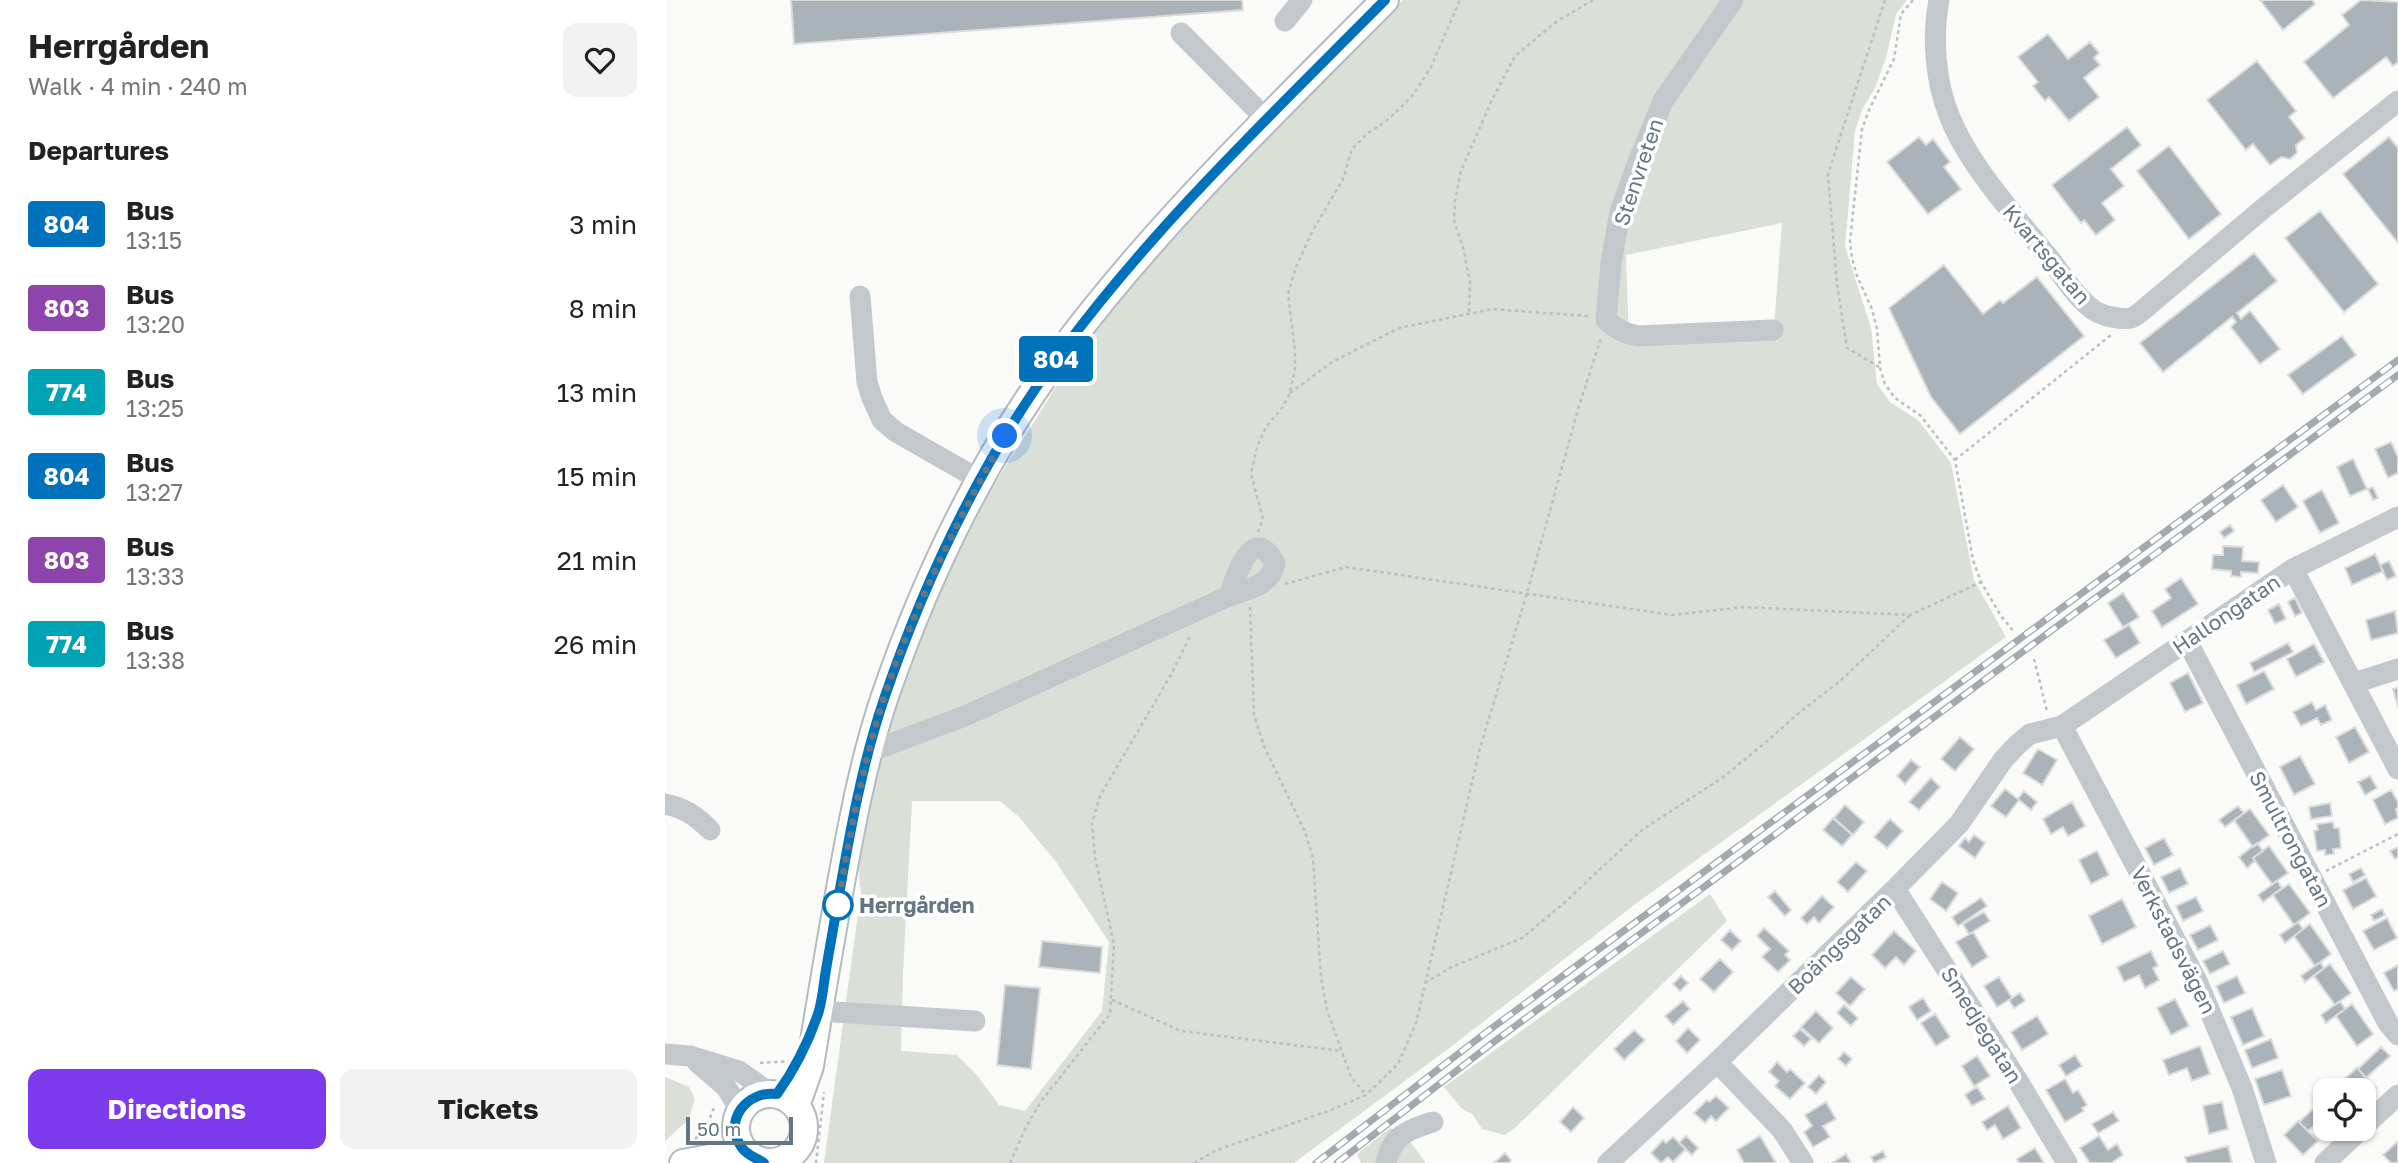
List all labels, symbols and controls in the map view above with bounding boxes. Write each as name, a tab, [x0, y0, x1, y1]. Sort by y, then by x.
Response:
button: heart	[563, 23, 637, 97]
text: Herrgården	[28, 26, 209, 65]
text: Walk · 4 min · 240 m	[28, 72, 248, 100]
street label: Stenvreten	[1608, 115, 1668, 229]
text: Departures	[28, 135, 169, 166]
text: Bus	[126, 195, 174, 226]
street label: Kvartsgatan	[1998, 199, 2096, 309]
text: 804	[44, 209, 89, 238]
text: 3 min	[569, 209, 637, 240]
text: 13:15	[126, 226, 182, 254]
text: Bus	[126, 279, 174, 310]
text: 803	[44, 293, 89, 322]
text: 8 min	[569, 293, 637, 324]
text: 13:20	[126, 310, 185, 338]
line badge: 804	[1016, 336, 1096, 382]
text: 804	[1033, 344, 1079, 373]
text: Bus	[126, 363, 174, 394]
text: 774	[46, 377, 87, 406]
text: 13 min	[557, 377, 637, 408]
text: 13:25	[126, 394, 184, 422]
your location	[987, 418, 1022, 453]
text: Bus	[126, 447, 174, 478]
text: 804	[44, 461, 89, 490]
text: 15 min	[557, 461, 637, 492]
text: 13:27	[126, 478, 183, 506]
text: Bus	[126, 531, 174, 562]
text: 803	[44, 545, 89, 574]
text: 21 min	[557, 545, 637, 576]
text: 13:33	[126, 562, 184, 590]
street label: Hallongatan	[2167, 568, 2285, 660]
text: Bus	[126, 615, 174, 646]
text: 774	[46, 629, 87, 658]
text: 26 min	[554, 629, 637, 660]
text: 13:38	[126, 646, 185, 674]
street label: Smultrongatan	[2244, 766, 2338, 912]
street label: Verkstadsvägen	[2126, 862, 2222, 1018]
street label: Boängsgatan	[1782, 888, 1896, 1000]
marker: Herrgården	[823, 890, 853, 920]
place label: Herrgården	[859, 892, 974, 918]
street label: Smedjegatan	[1936, 962, 2028, 1088]
button: Directions	[28, 1069, 326, 1149]
button: Tickets	[340, 1069, 637, 1149]
map controls	[2313, 1078, 2376, 1141]
button: locate	[2313, 1078, 2376, 1141]
scale bar	[686, 1114, 793, 1146]
text: 50 m	[697, 1117, 741, 1140]

